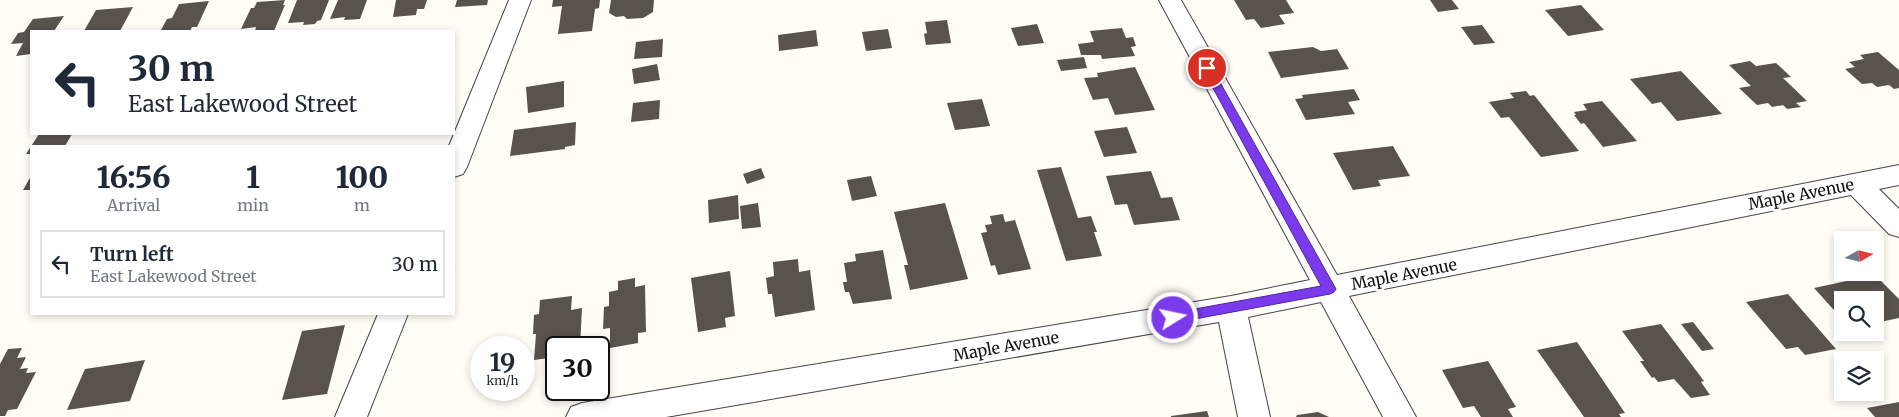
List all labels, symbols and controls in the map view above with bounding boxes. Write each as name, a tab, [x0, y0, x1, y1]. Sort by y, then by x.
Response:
text: 30 m	[128, 47, 214, 91]
pin	[1186, 47, 1228, 89]
icon: left	[45, 50, 110, 115]
icon: arrive	[1193, 54, 1221, 82]
text: East Lakewood Street	[128, 90, 357, 118]
text: 16:56	[97, 158, 171, 196]
text: 1	[246, 158, 260, 196]
text: 100	[335, 158, 388, 196]
street label: Maple Avenue	[1746, 174, 1856, 214]
text: Arrival	[107, 195, 160, 215]
text: min	[237, 195, 269, 215]
text: m	[354, 195, 370, 215]
north arrow	[1834, 231, 1884, 281]
map controls	[1834, 231, 1884, 401]
text: Turn left	[90, 242, 174, 266]
icon: left	[47, 250, 75, 278]
text: 30 m	[392, 252, 438, 276]
street label: Maple Avenue	[1349, 254, 1459, 294]
text: East Lakewood Street	[90, 266, 257, 286]
position arrow	[1146, 291, 1198, 343]
button: search	[1834, 291, 1884, 341]
street label: Maple Avenue	[951, 327, 1061, 365]
speed limit sign: 30	[545, 336, 610, 401]
text: 19	[490, 346, 515, 378]
button: layers	[1834, 351, 1884, 401]
text: km/h	[487, 373, 518, 388]

